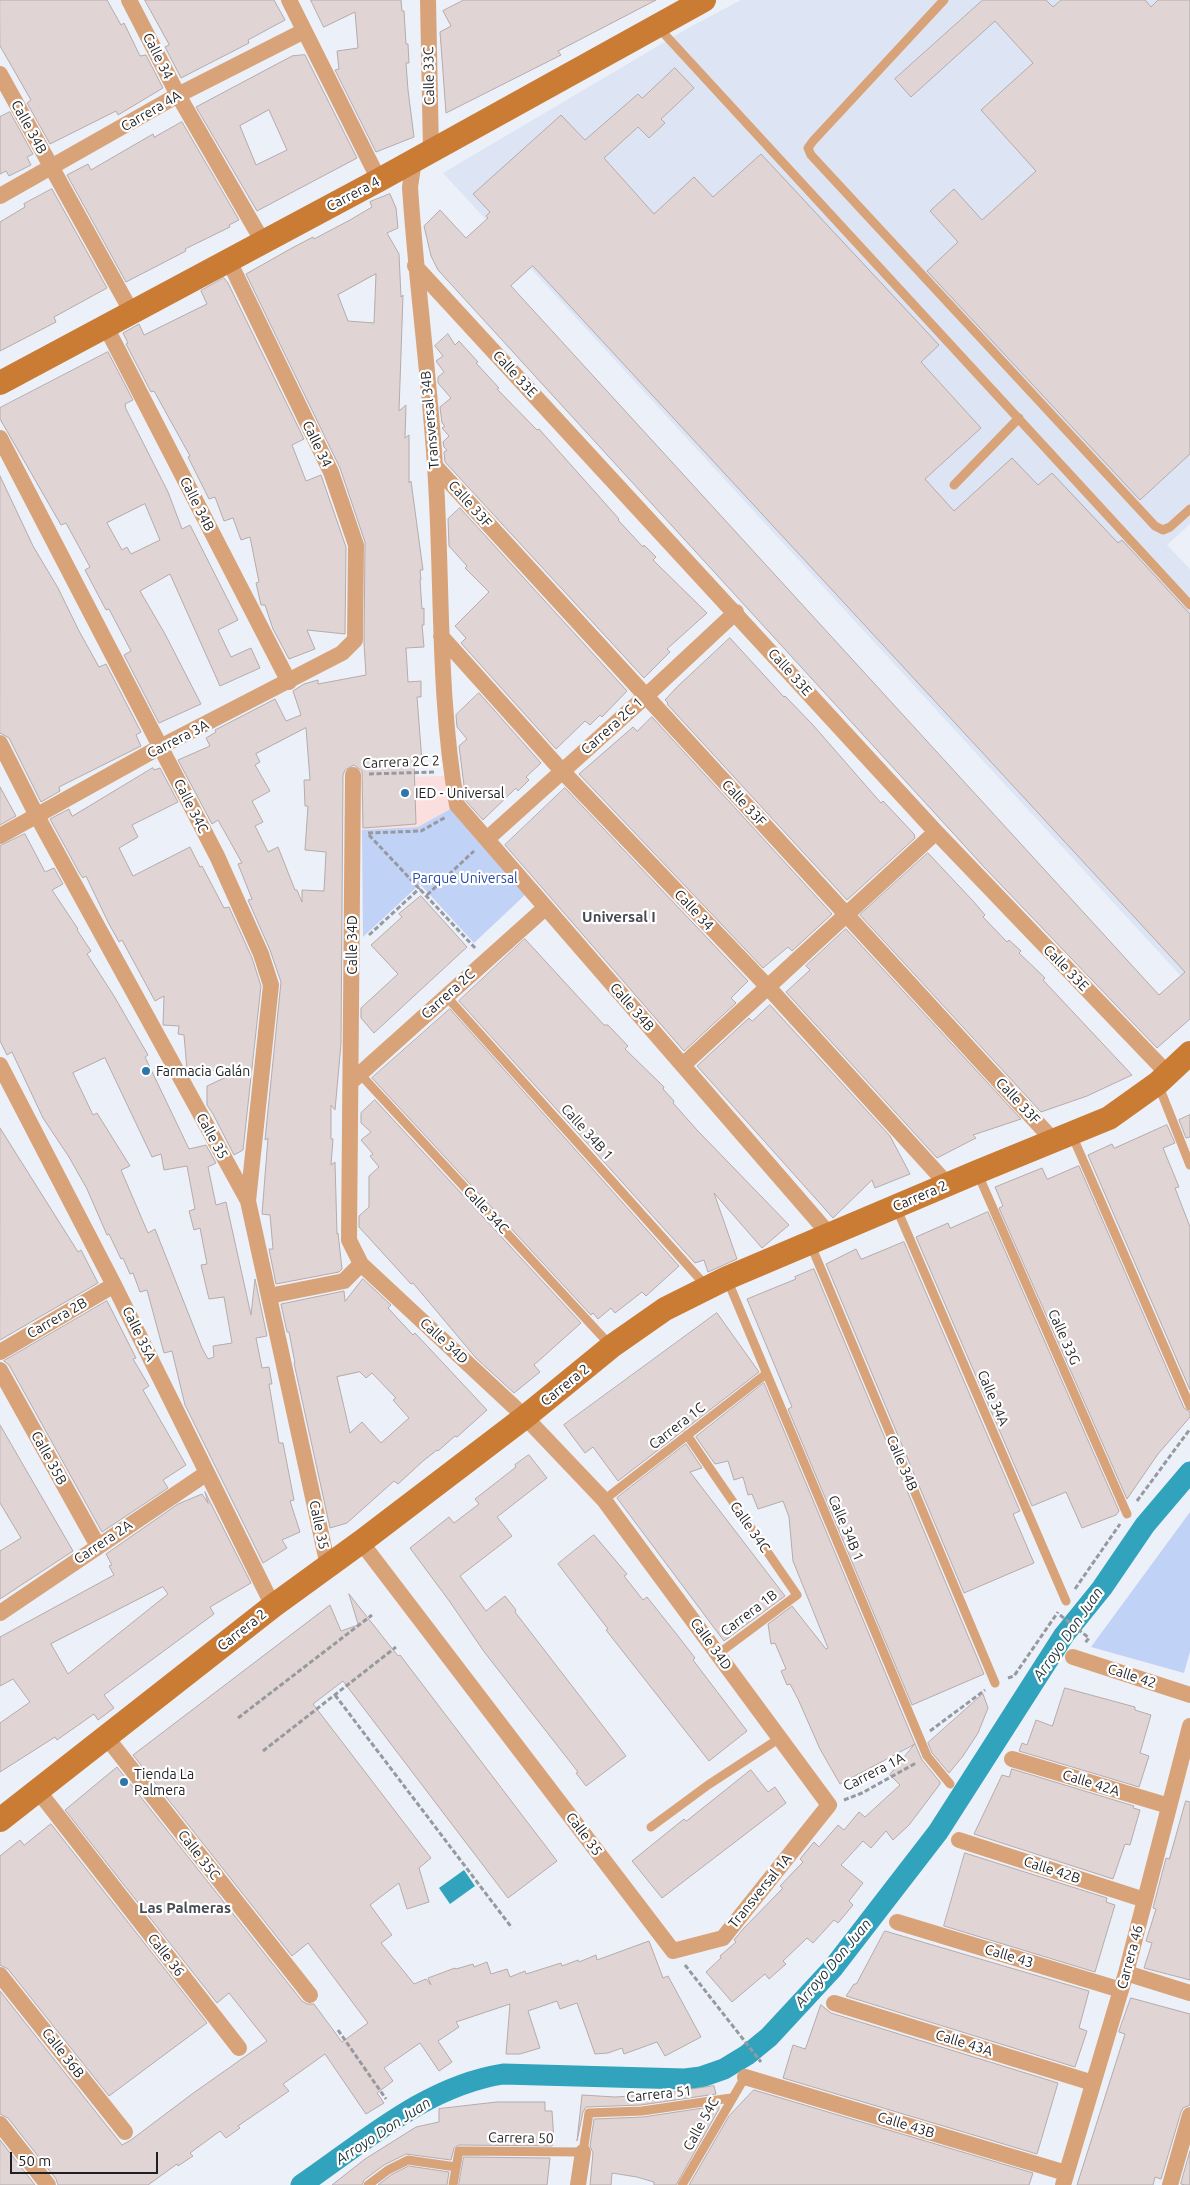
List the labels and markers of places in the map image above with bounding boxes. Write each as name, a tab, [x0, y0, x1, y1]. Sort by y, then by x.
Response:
place label: IED - Universal	[415, 785, 504, 801]
marker: IED - Universal	[399, 787, 411, 799]
place label: Farmacia Galán	[156, 1063, 250, 1079]
marker: Farmacia Galán	[140, 1065, 152, 1077]
place label: Tienda La Palmera	[134, 1766, 194, 1798]
marker: Tienda La Palmera	[118, 1776, 130, 1788]

